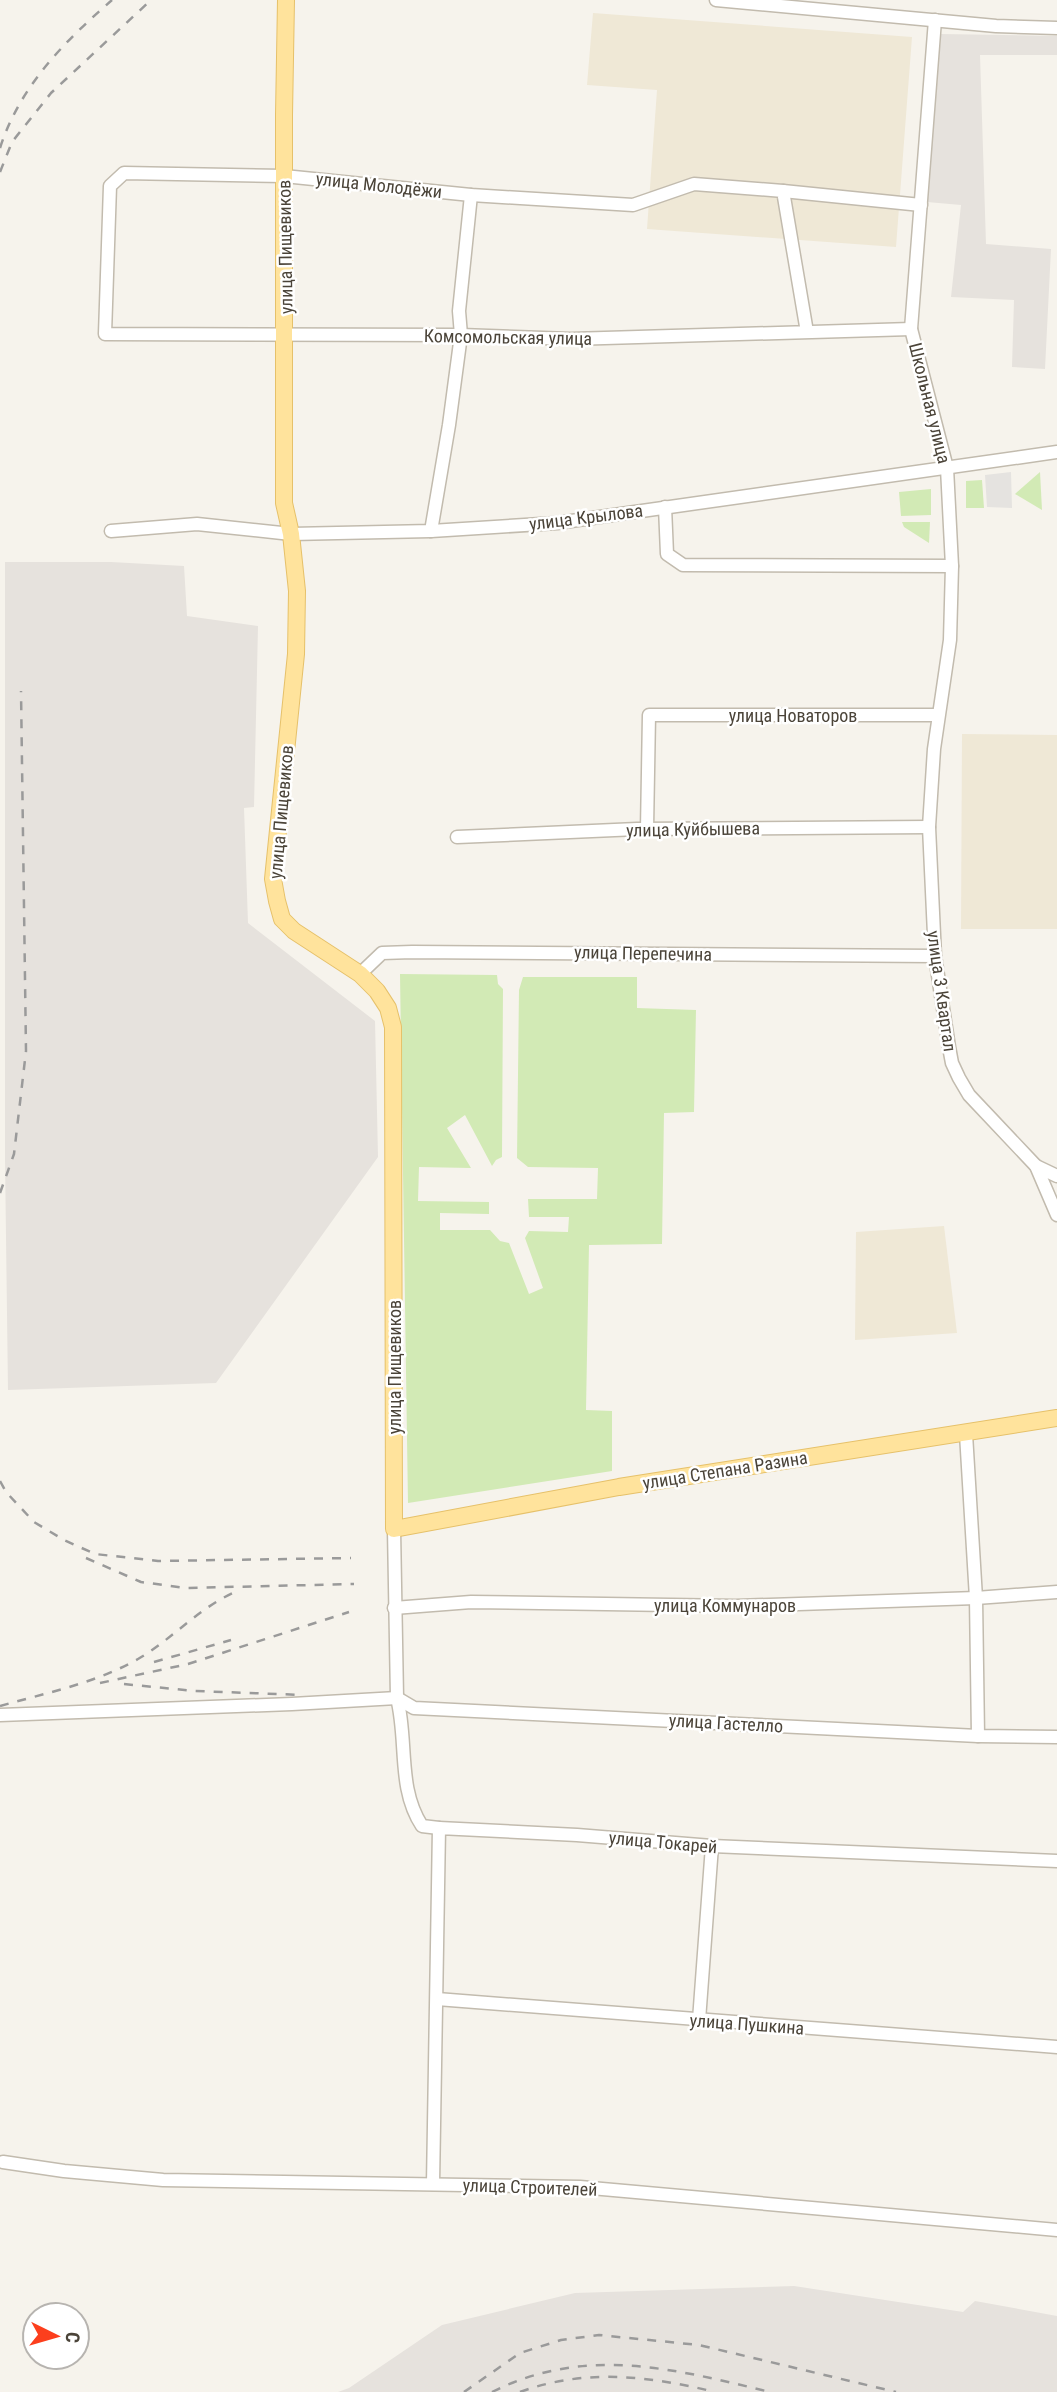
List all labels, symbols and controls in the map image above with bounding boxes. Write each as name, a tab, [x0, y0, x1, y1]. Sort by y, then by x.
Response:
street label: улица Молодёжи	[315, 168, 443, 202]
street label: улица Пищевиков	[273, 180, 297, 314]
street label: Комсомольская улица	[424, 325, 592, 349]
street label: Школьная улица	[905, 340, 955, 466]
street label: улица Крылова	[528, 500, 644, 534]
street label: улица Новаторов	[729, 705, 857, 726]
street label: улица Пищевиков	[265, 744, 297, 880]
street label: улица Куйбышева	[626, 817, 760, 841]
street label: улица 3 Квартал	[923, 929, 961, 1053]
street label: улица Перепечина	[574, 941, 712, 965]
street label: улица Пищевиков	[384, 1300, 405, 1434]
street label: улица Степана Разина	[641, 1447, 809, 1493]
street label: улица Коммунаров	[654, 1595, 796, 1616]
street label: улица Гастелло	[668, 1710, 784, 1736]
street label: улица Токарей	[608, 1827, 718, 1857]
street label: улица Пушкина	[689, 2010, 805, 2038]
street label: улица Строителей	[462, 2174, 598, 2200]
north arrow	[21, 2301, 91, 2371]
text: С	[60, 2331, 84, 2344]

